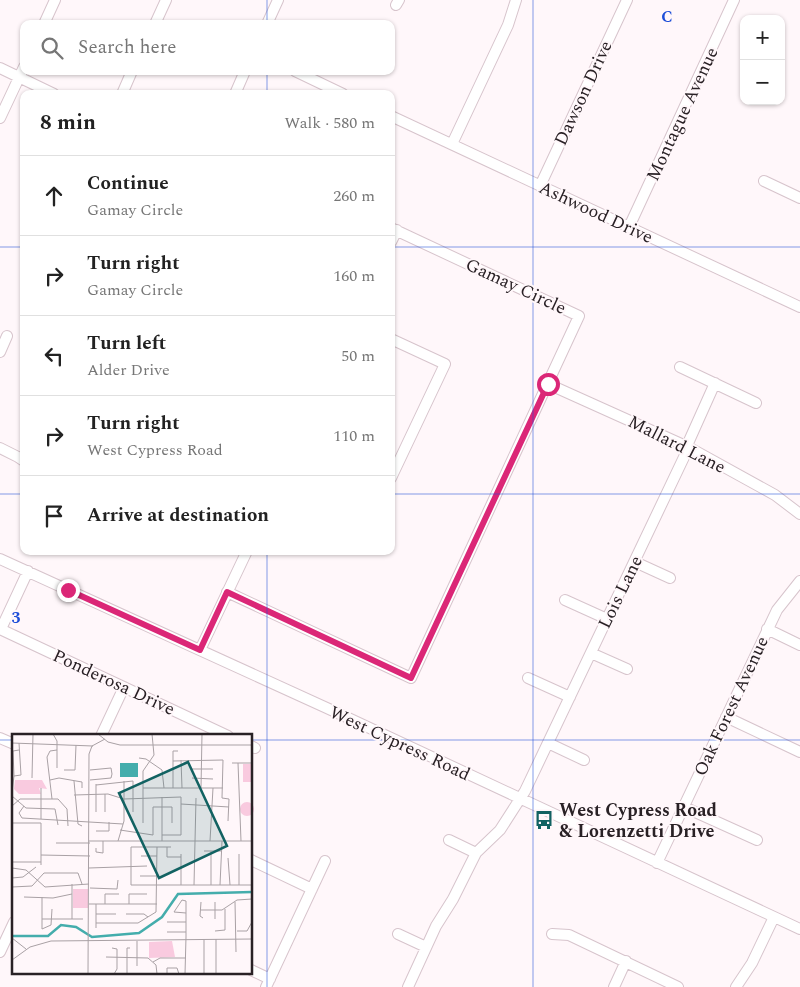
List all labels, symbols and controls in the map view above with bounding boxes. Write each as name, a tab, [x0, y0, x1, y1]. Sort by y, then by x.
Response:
text: C	[661, 5, 673, 29]
map controls	[740, 15, 785, 105]
button: +	[740, 15, 785, 60]
search box	[20, 20, 395, 75]
text: Search here	[78, 33, 177, 62]
icon: search	[38, 34, 66, 62]
street label: Dawson Drive	[547, 36, 620, 150]
street label: Montague Avenue	[640, 43, 725, 186]
button: −	[740, 60, 785, 105]
text: 8 min	[40, 107, 96, 139]
text: Walk · 580 m	[284, 111, 375, 135]
text: Continue	[87, 169, 169, 198]
street label: Ashwood Drive	[534, 174, 657, 251]
icon: ahead	[40, 182, 68, 210]
text: 260 m	[333, 184, 375, 208]
text: Gamay Circle	[87, 198, 183, 222]
text: Turn right	[87, 249, 180, 278]
street label: Gamay Circle	[461, 251, 571, 322]
icon: right	[40, 262, 68, 290]
text: 160 m	[333, 264, 375, 288]
text: Gamay Circle	[87, 278, 183, 302]
text: Turn left	[87, 329, 166, 358]
icon: left	[40, 342, 68, 370]
text: 50 m	[341, 344, 375, 368]
text: Alder Drive	[87, 358, 170, 382]
route start	[537, 373, 560, 396]
street label: Mallard Lane	[623, 408, 730, 481]
text: Turn right	[87, 409, 180, 438]
icon: right	[40, 422, 68, 450]
text: 110 m	[333, 424, 375, 448]
text: West Cypress Road	[87, 438, 223, 462]
text: Arrive at destination	[87, 501, 269, 530]
icon: arrive	[40, 502, 68, 530]
street label: Lois Lane	[591, 551, 650, 633]
route end	[57, 579, 80, 602]
text: 3	[12, 606, 21, 630]
street label: Oak Forest Avenue	[687, 632, 776, 781]
street label: Ponderosa Drive	[48, 642, 179, 723]
street label: West Cypress Road	[325, 699, 475, 788]
inset map	[12, 734, 252, 974]
place label: West Cypress Road & Lorenzetti Drive	[559, 797, 717, 845]
bus stop icon: West Cypress Road & Lorenzetti Drive	[533, 809, 555, 831]

